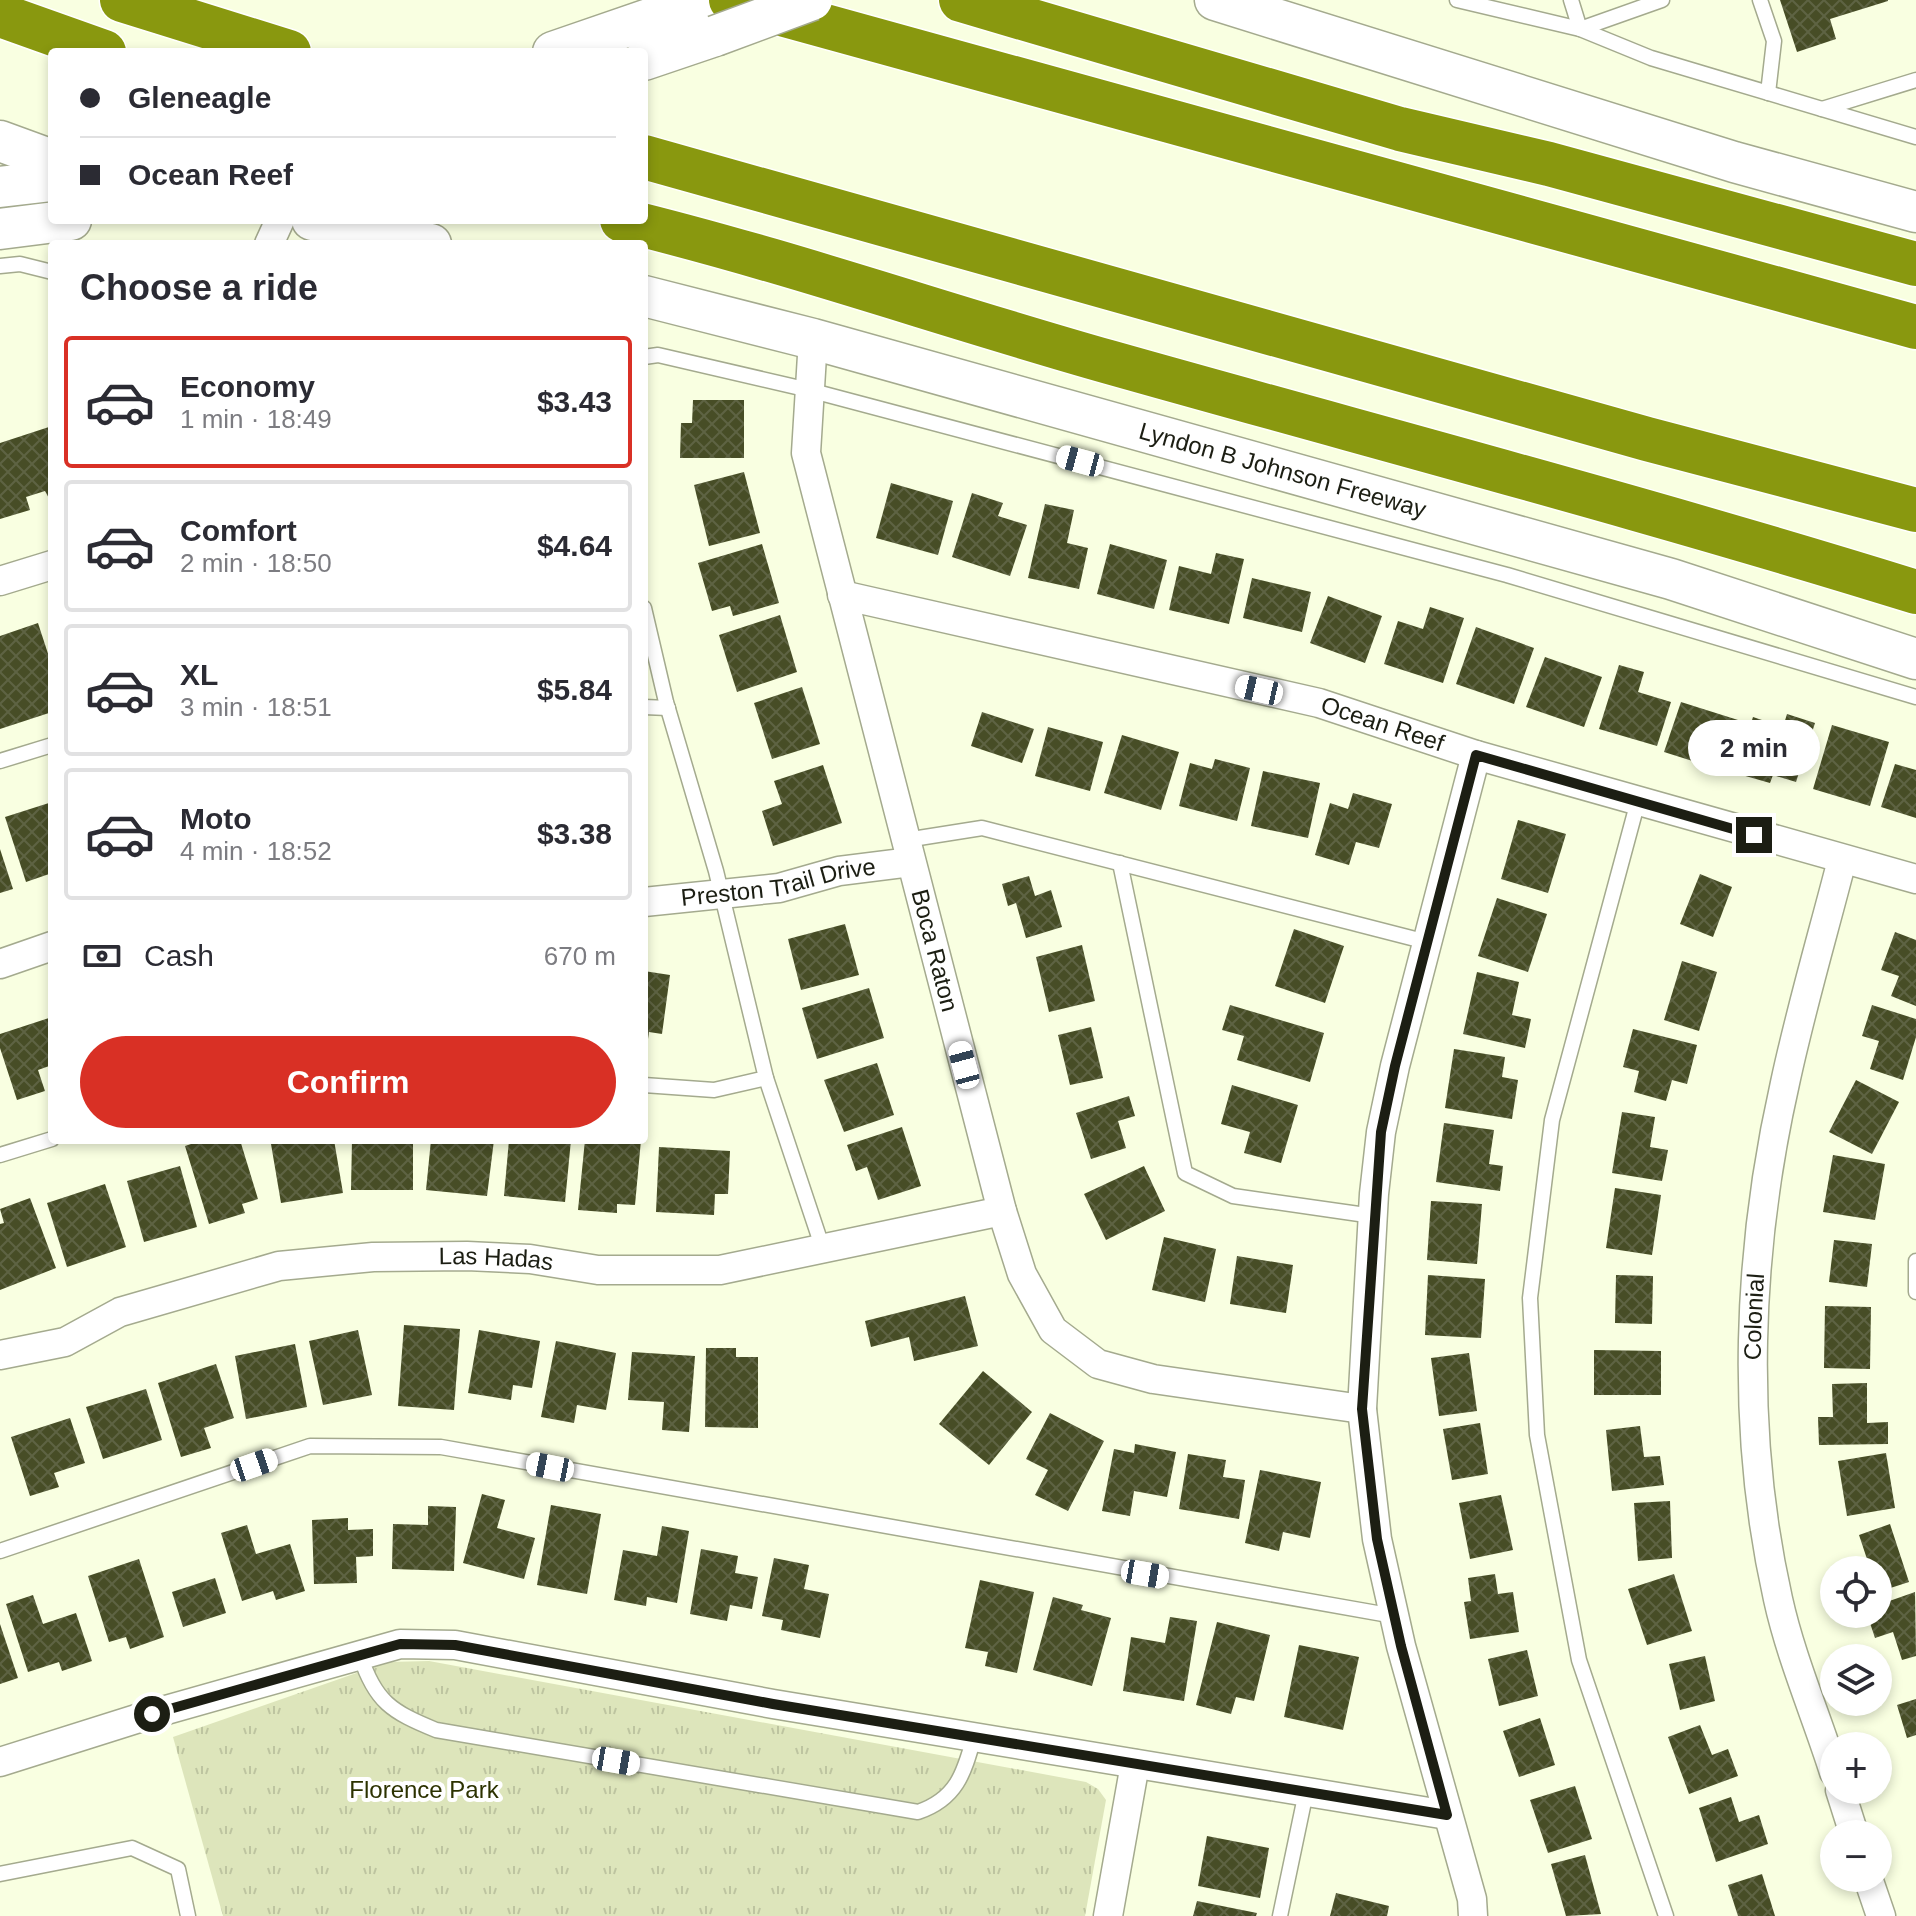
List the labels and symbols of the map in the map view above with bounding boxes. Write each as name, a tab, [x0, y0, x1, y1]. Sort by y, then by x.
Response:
street label: Lyndon B Johnson Freeway	[1136, 417, 1429, 523]
car	[1054, 443, 1106, 479]
car	[1233, 673, 1285, 707]
street label: Ocean Reef	[1318, 691, 1448, 757]
callout: 2 min	[1688, 719, 1820, 775]
route end	[1736, 817, 1772, 853]
street label: Preston Trail Drive	[680, 853, 877, 911]
street label: Boca Raton	[906, 886, 964, 1014]
car	[946, 1039, 982, 1091]
street label: Las Hadas	[439, 1242, 555, 1276]
street label: Colonial	[1739, 1272, 1769, 1360]
car	[227, 1446, 281, 1484]
car	[524, 1451, 576, 1483]
car	[1119, 1558, 1171, 1590]
route start	[134, 1696, 170, 1732]
car	[590, 1745, 642, 1777]
park label: Florence Park	[349, 1776, 500, 1803]

